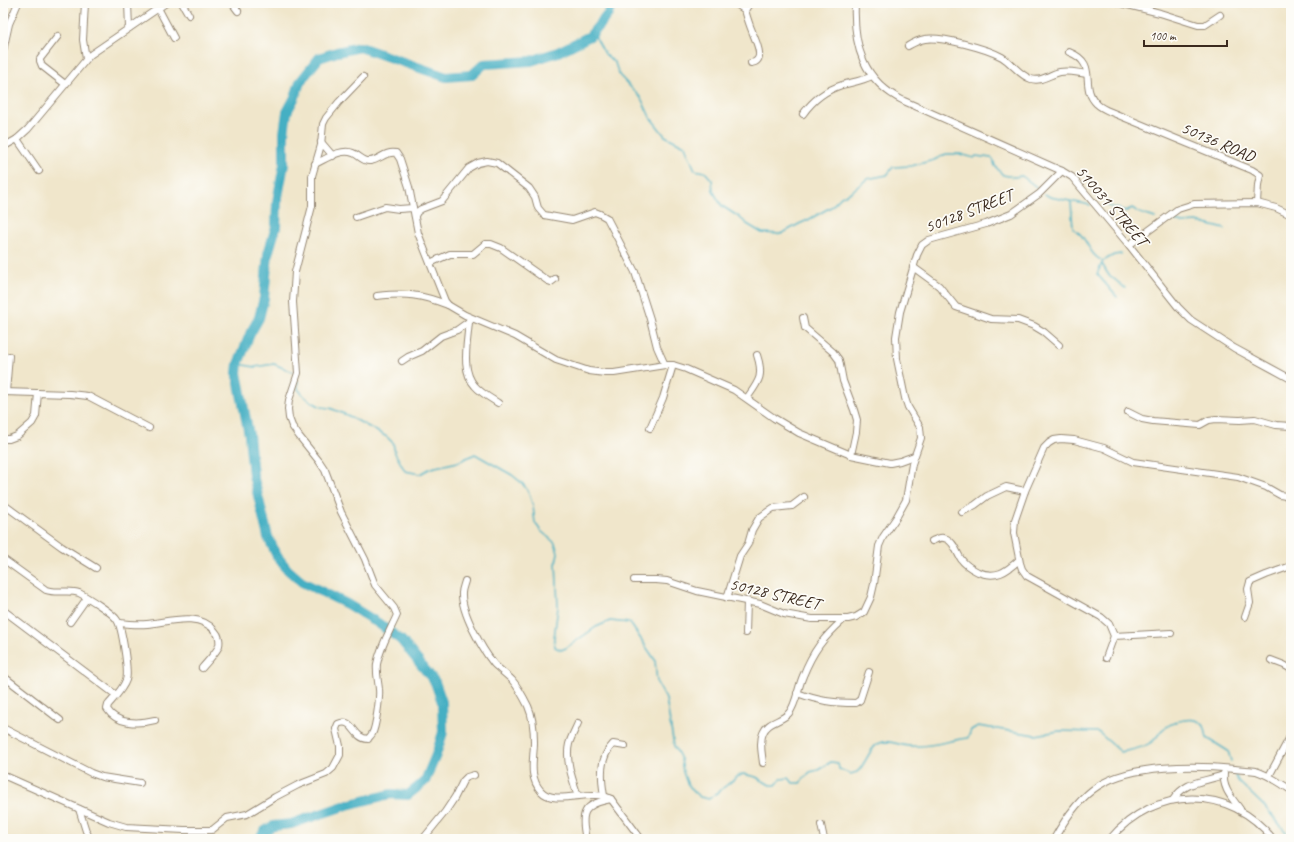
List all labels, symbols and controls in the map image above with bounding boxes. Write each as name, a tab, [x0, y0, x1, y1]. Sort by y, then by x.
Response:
scale bar	[1144, 22, 1227, 48]
text: 100 m	[1150, 28, 1177, 44]
street label: 50136 ROAD	[1178, 117, 1259, 167]
street label: 510031 STREET	[1071, 161, 1155, 253]
street label: 50128 STREET	[922, 183, 1019, 237]
street label: 50128 STREET	[728, 573, 826, 615]

